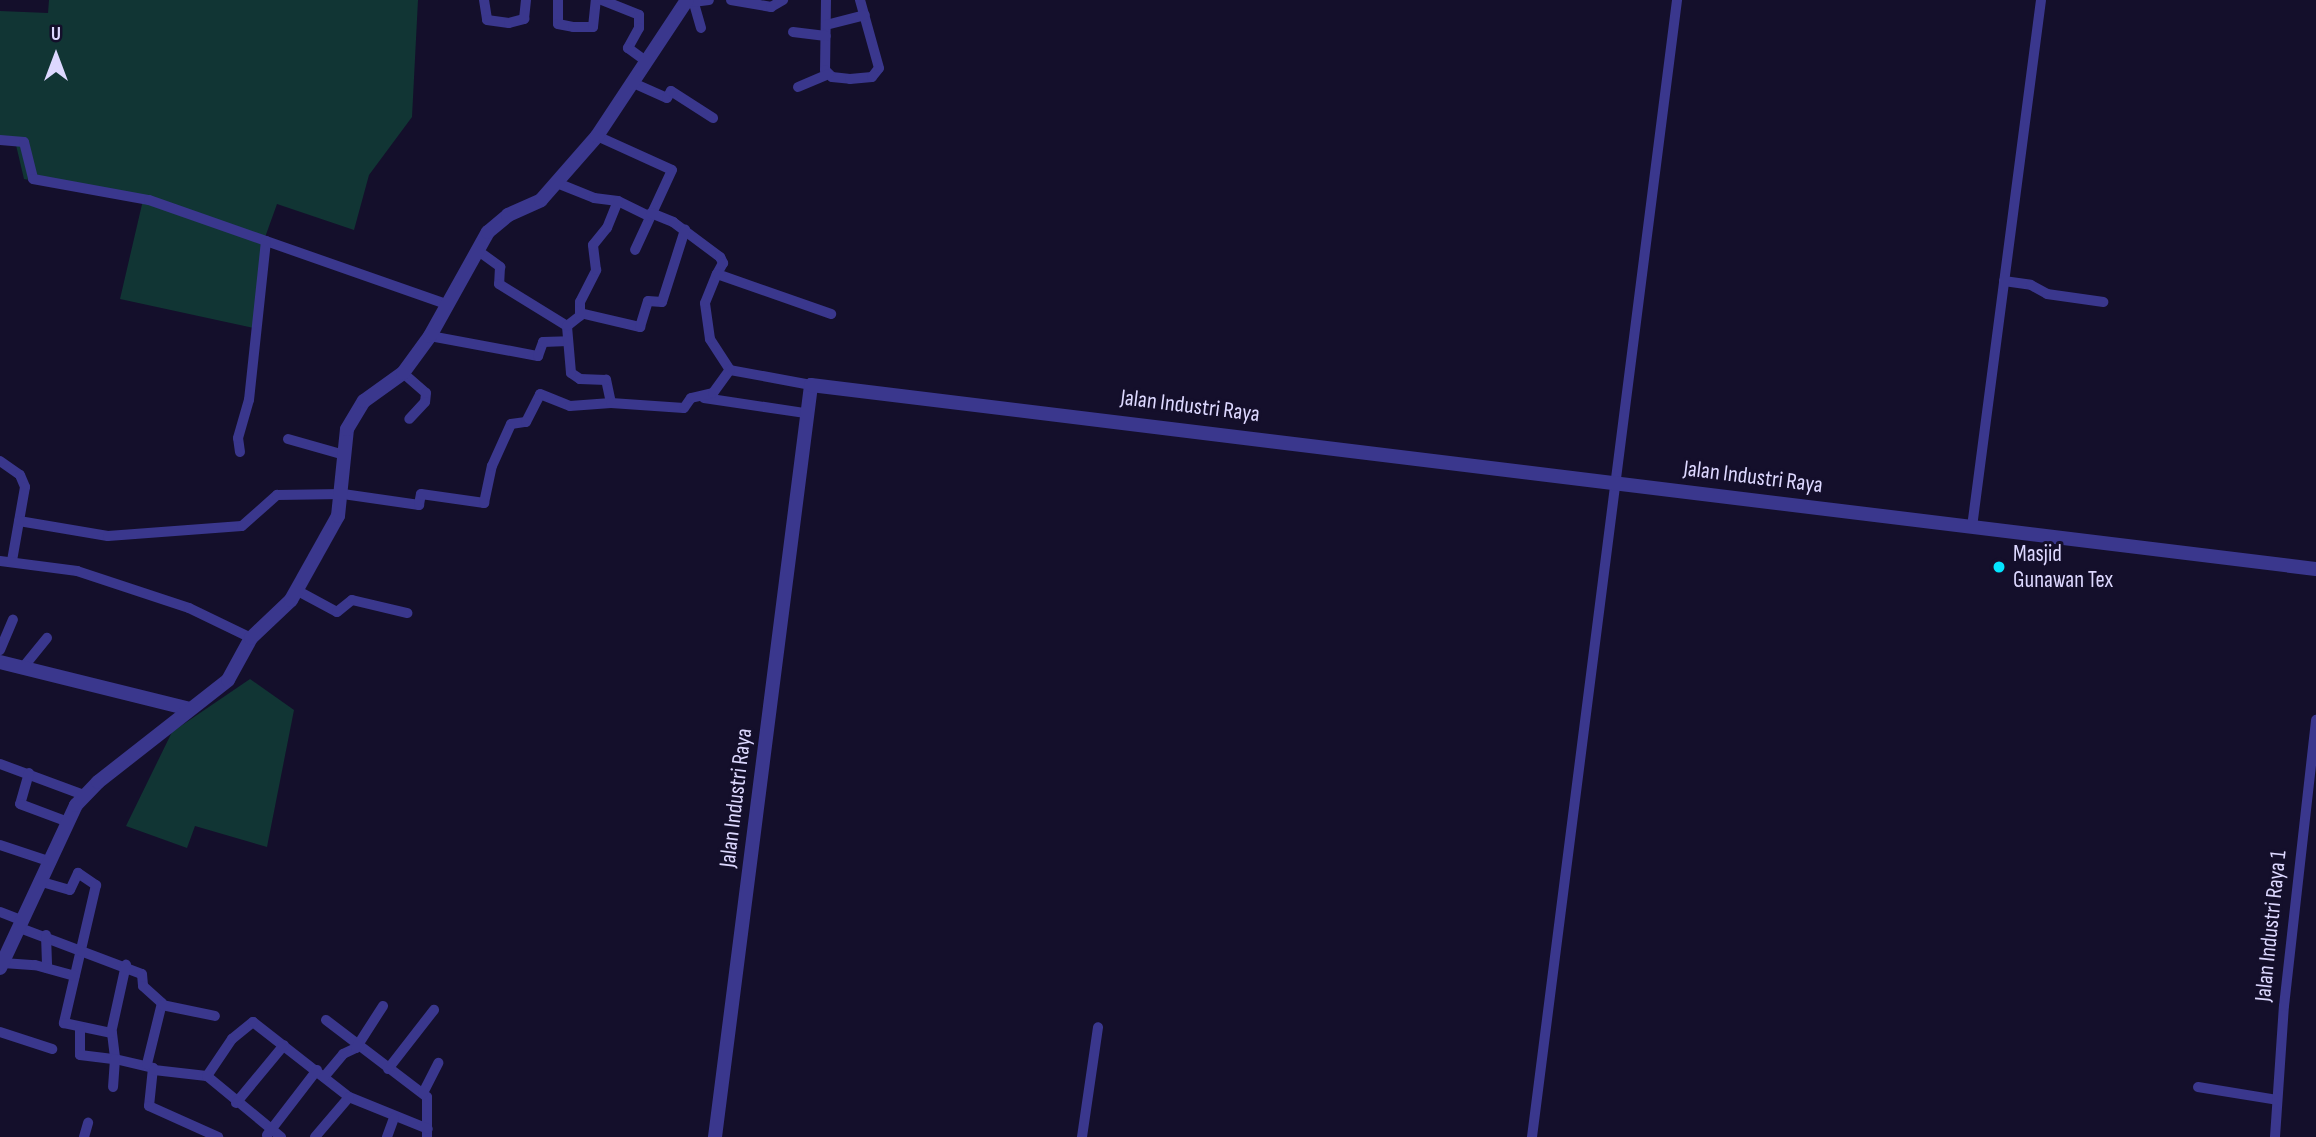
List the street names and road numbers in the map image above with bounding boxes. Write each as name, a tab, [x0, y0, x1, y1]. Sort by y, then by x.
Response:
street label: Jalan Industri Raya	[1119, 384, 1261, 428]
street label: Jalan Industri Raya	[1682, 455, 1824, 499]
street label: Jalan Industri Raya	[714, 727, 758, 869]
street label: Jalan Industri Raya 1	[2249, 849, 2293, 1003]

